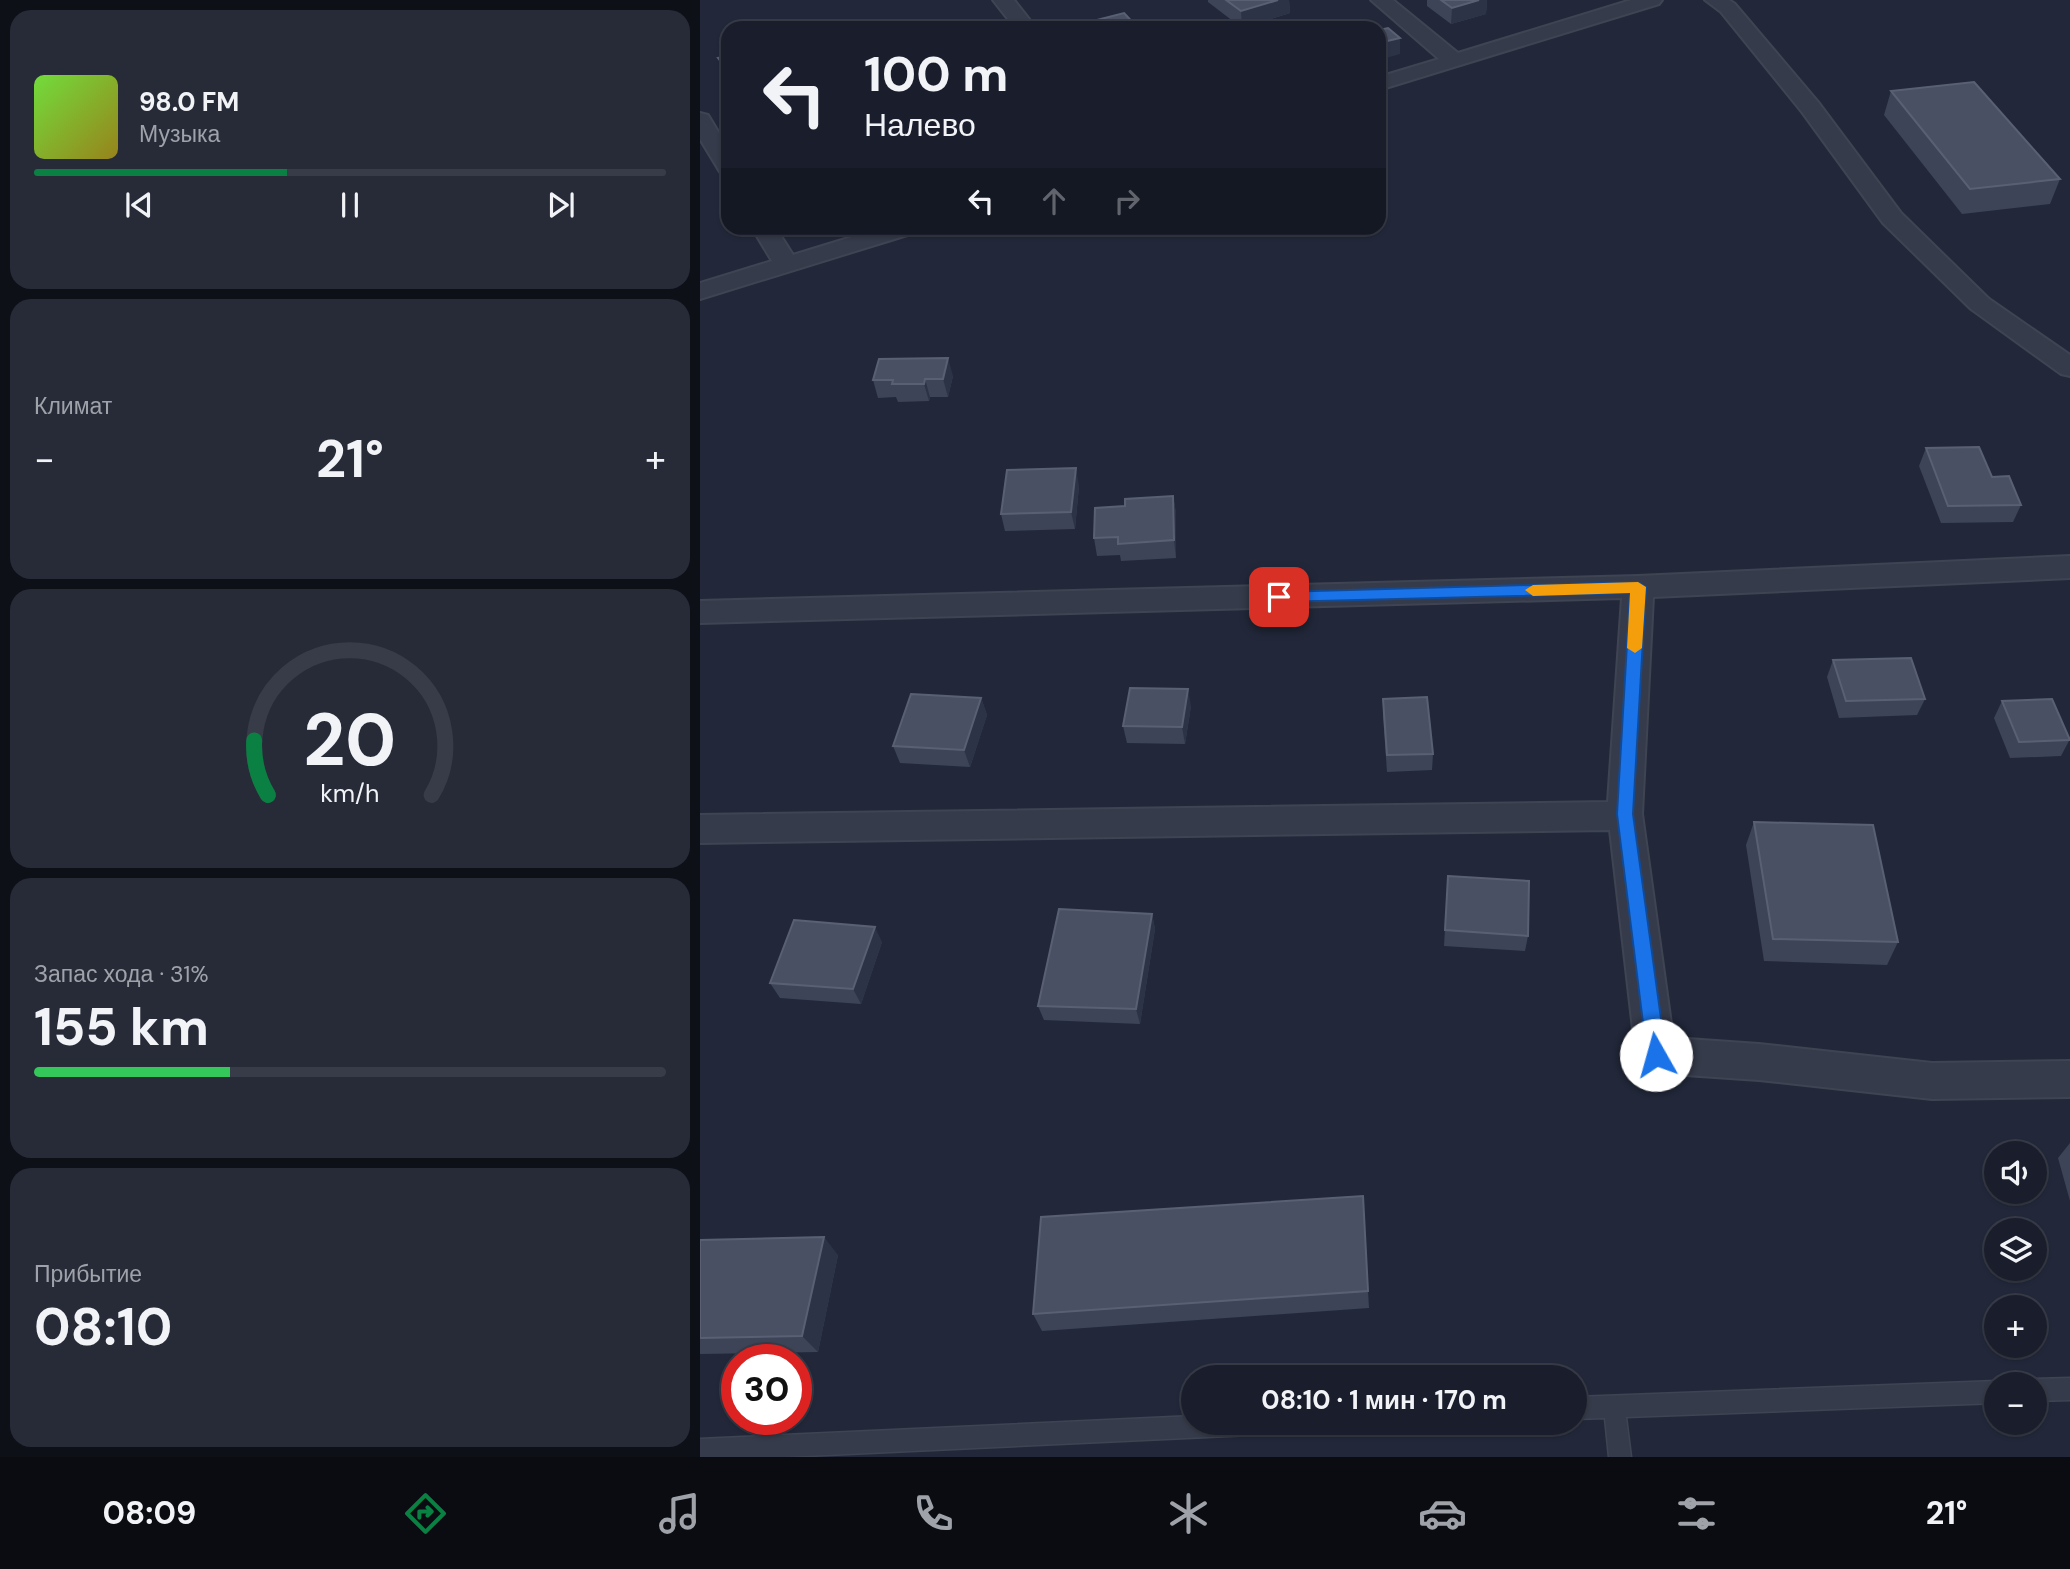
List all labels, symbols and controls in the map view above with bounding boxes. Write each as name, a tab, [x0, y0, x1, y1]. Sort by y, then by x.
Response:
text: 100 m	[864, 42, 1008, 106]
icon: left	[749, 49, 840, 140]
text: 98.0 FM	[139, 85, 239, 119]
text: Налево	[864, 104, 976, 146]
text: Музыка	[139, 119, 220, 149]
icon: left	[962, 182, 1000, 220]
icon: ahead	[1035, 182, 1073, 220]
icon: right	[1108, 182, 1146, 220]
icon: previous	[120, 186, 158, 224]
icon: pause	[331, 186, 369, 224]
icon: next	[542, 186, 580, 224]
text: Климат	[34, 391, 112, 421]
text: 21°	[316, 425, 384, 493]
text: −	[34, 434, 55, 484]
text: +	[645, 434, 666, 484]
pin	[1249, 567, 1309, 627]
icon: arrive	[1260, 578, 1298, 616]
text: 20	[304, 693, 396, 788]
text: km/h	[320, 776, 380, 809]
text: Запас хода · 31%	[34, 959, 209, 989]
text: 155 km	[34, 993, 209, 1061]
position arrow	[1619, 1018, 1693, 1092]
map controls	[1984, 1141, 2047, 1435]
button: sound	[1984, 1141, 2047, 1204]
button: layers	[1984, 1218, 2047, 1281]
text: Прибытие	[34, 1259, 142, 1289]
text: 08:10	[34, 1293, 172, 1361]
button: +	[1984, 1295, 2047, 1358]
speed limit sign: 30	[721, 1344, 812, 1435]
button: −	[1984, 1372, 2047, 1435]
text: 08:10 · 1 мин · 170 m	[1261, 1383, 1507, 1417]
icon: directions	[401, 1489, 450, 1538]
icon: music	[655, 1489, 704, 1538]
icon: phone	[909, 1489, 958, 1538]
icon: climate	[1164, 1489, 1213, 1538]
icon: car	[1418, 1489, 1467, 1538]
icon: filters	[1672, 1489, 1721, 1538]
text: 08:09	[103, 1492, 196, 1534]
text: 21°	[1926, 1492, 1967, 1534]

